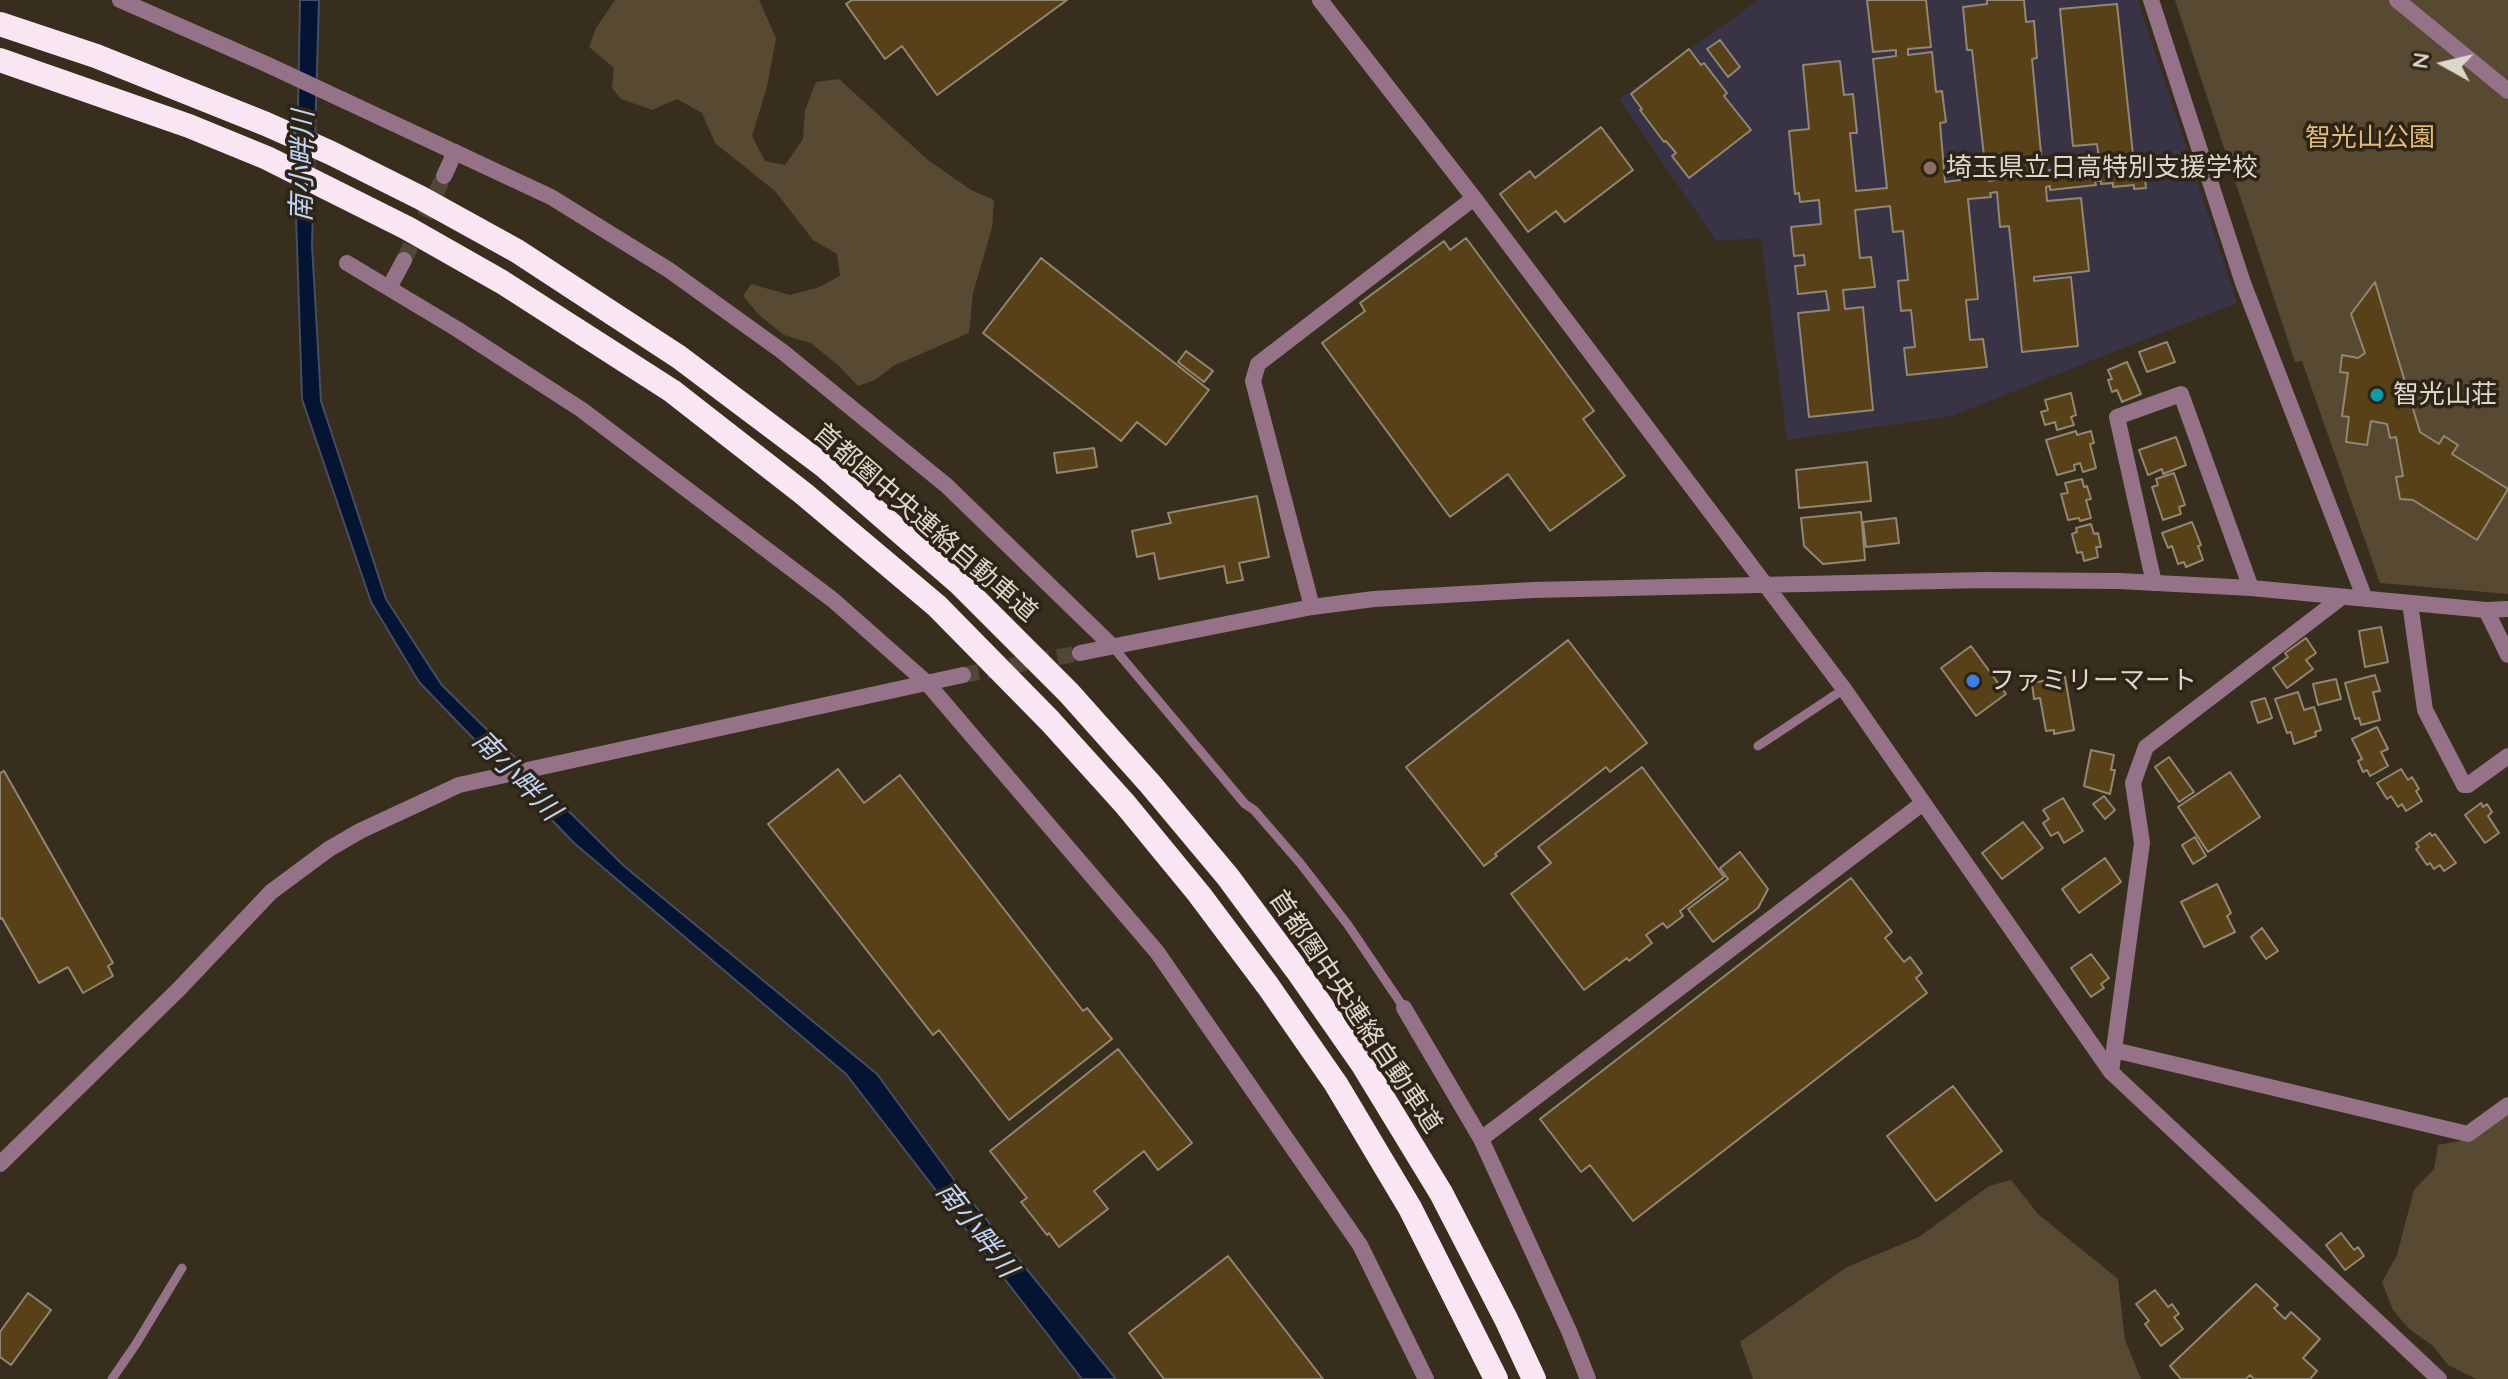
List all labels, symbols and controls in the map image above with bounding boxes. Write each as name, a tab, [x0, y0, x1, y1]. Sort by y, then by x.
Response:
north arrow	[2404, 24, 2484, 104]
text: N	[2405, 51, 2435, 71]
water label: 南小畔川	[285, 110, 321, 222]
park label: 智光山公園	[2305, 122, 2435, 154]
place label: 埼玉県立日高特別支援学校	[1946, 152, 2258, 184]
marker: 埼玉県立日高特別支援学校	[1921, 159, 1939, 177]
place label: 智光山荘	[2393, 379, 2497, 411]
marker: 智光山荘	[2368, 386, 2386, 404]
street label: 首都圏中央連絡自動車道	[807, 417, 1043, 629]
place label: ファミリーマート	[1989, 665, 2197, 697]
marker: ファミリーマート	[1964, 672, 1982, 690]
water label: 南小畔川	[465, 724, 567, 828]
street label: 首都圏中央連絡自動車道	[1262, 885, 1448, 1139]
water label: 南小畔川	[928, 1176, 1024, 1284]

